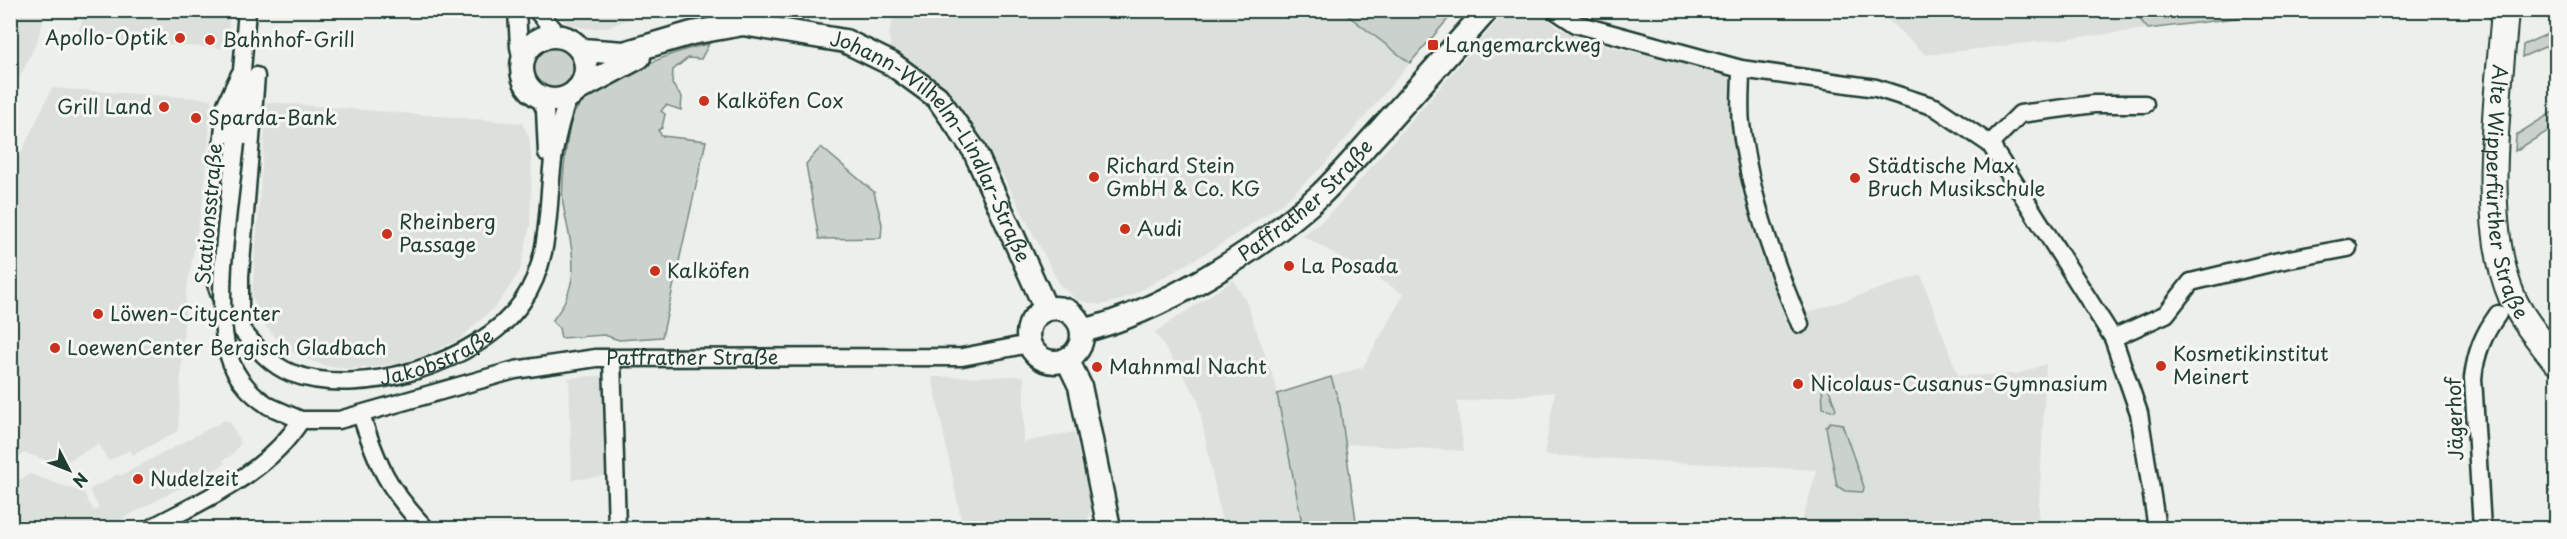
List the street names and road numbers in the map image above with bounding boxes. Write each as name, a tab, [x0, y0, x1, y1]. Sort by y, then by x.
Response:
street label: Johann-Wilhelm-Lindlar-Straße	[828, 23, 1039, 267]
street label: Alte Wipperfürther Straße	[2479, 63, 2537, 325]
street label: Paffrather Straße	[1231, 132, 1379, 268]
street label: Stationsstraße	[187, 142, 229, 286]
street label: Jakobstraße	[377, 320, 499, 392]
street label: Paffrather Straße	[606, 342, 778, 372]
street label: Jägerhof	[2438, 376, 2470, 461]

